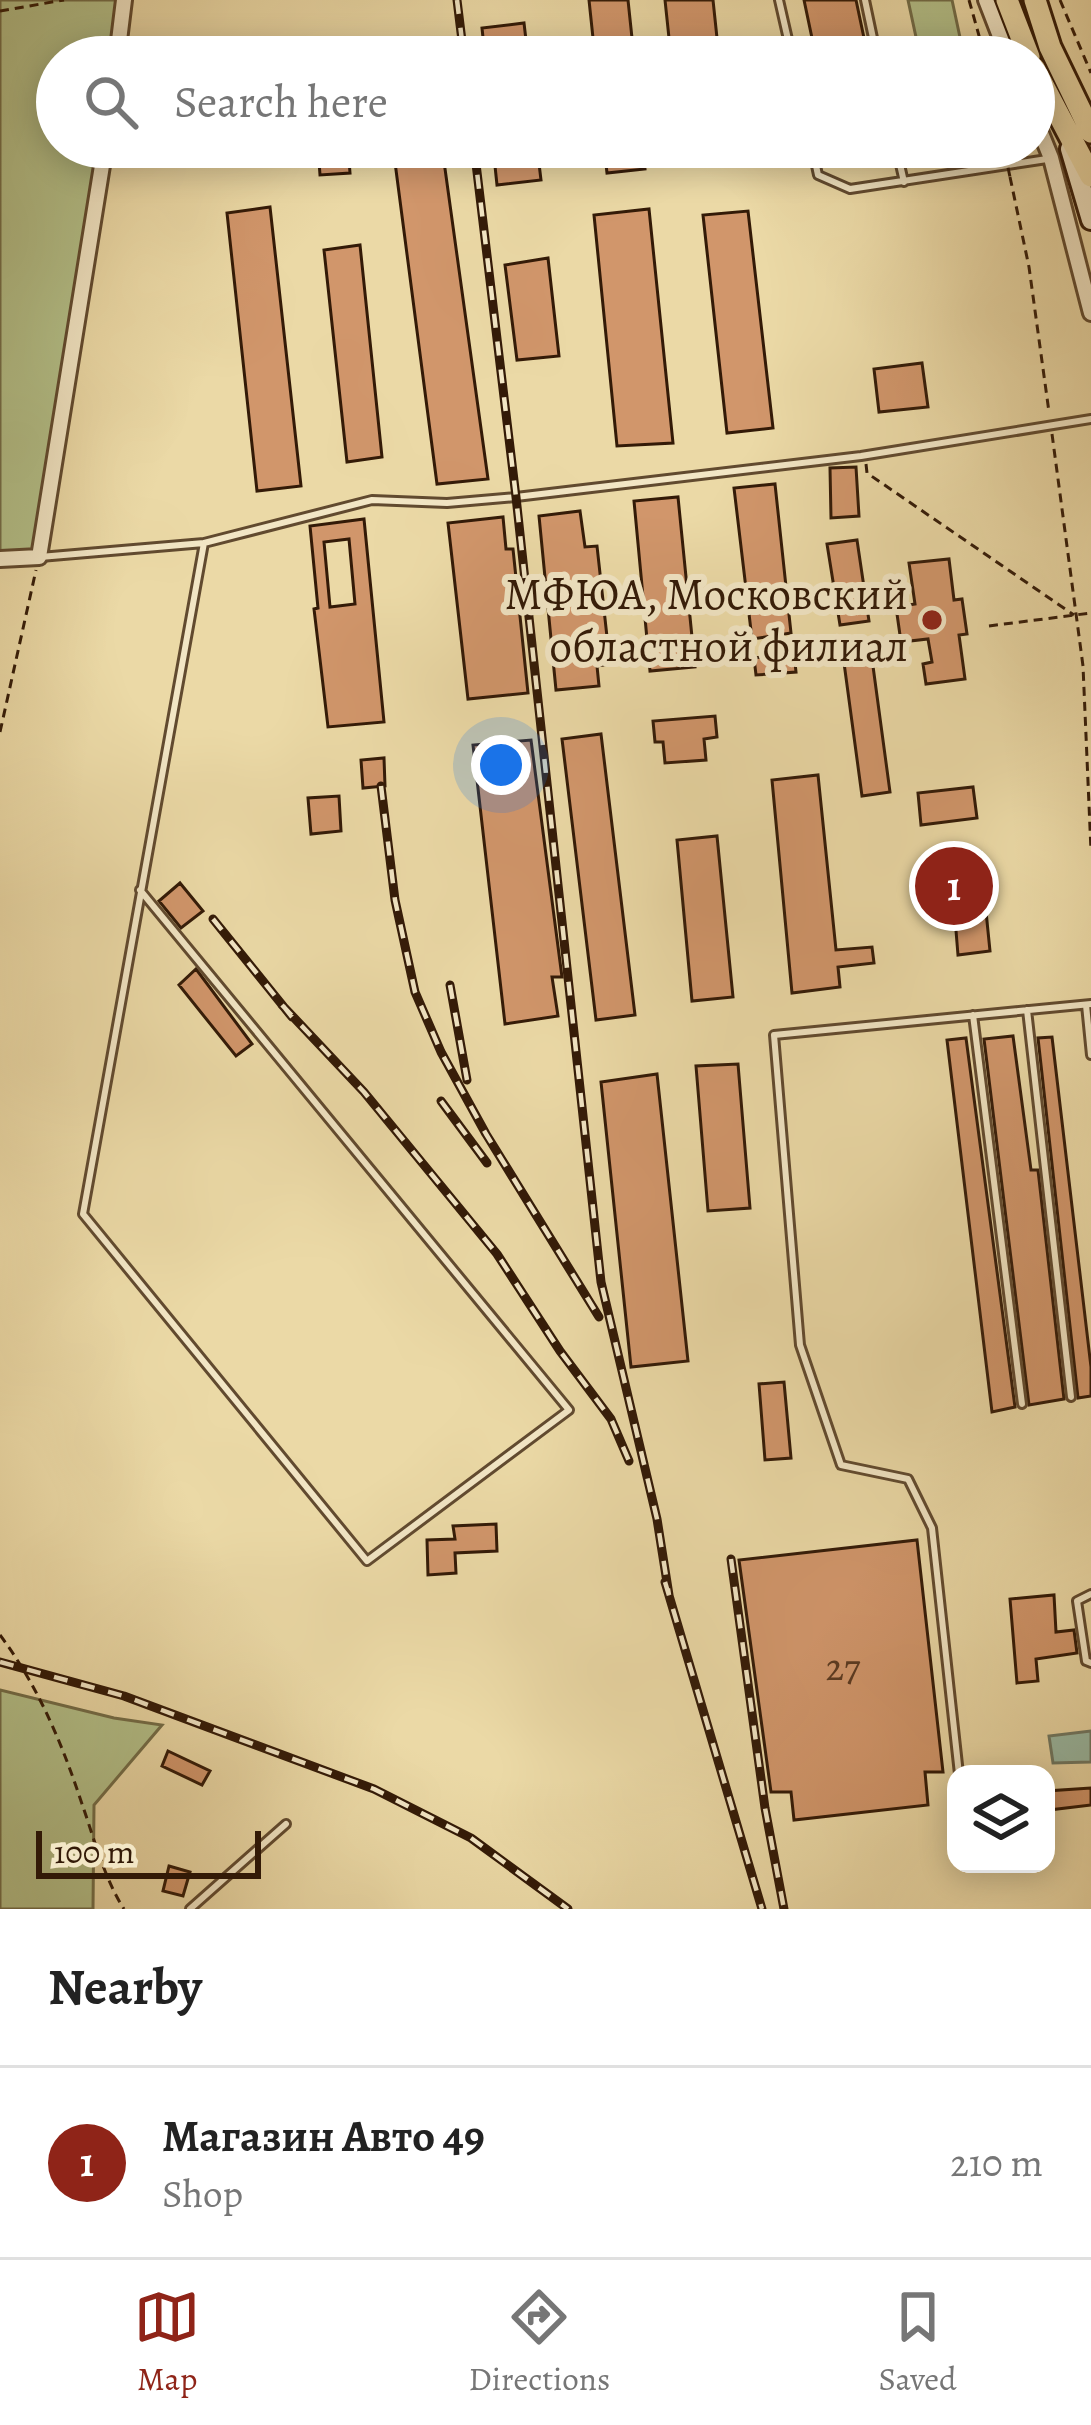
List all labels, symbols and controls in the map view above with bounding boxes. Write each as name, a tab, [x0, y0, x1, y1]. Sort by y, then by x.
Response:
search box	[36, 36, 1055, 168]
icon: search	[78, 69, 144, 135]
text: Search here	[174, 71, 388, 133]
place label: МФЮА, Московский областной филиал	[504, 563, 908, 677]
marker: МФЮА, Московский областной филиал	[919, 607, 945, 633]
your location	[471, 735, 531, 795]
pin: 1	[915, 841, 993, 931]
house number: 27	[826, 1640, 861, 1693]
map controls	[947, 1765, 1055, 1873]
button: layers	[947, 1765, 1055, 1873]
scale bar	[36, 1825, 261, 1878]
text: 100 m	[54, 1829, 134, 1874]
text: Nearby	[48, 1952, 202, 2022]
text: Магазин Авто 49	[162, 2105, 485, 2167]
text: 1	[80, 2136, 94, 2189]
text: 210 m	[950, 2136, 1043, 2189]
text: Shop	[162, 2167, 243, 2220]
tab: Map	[134, 2284, 200, 2401]
tab: Directions	[469, 2284, 610, 2401]
tab: Saved	[879, 2284, 957, 2401]

